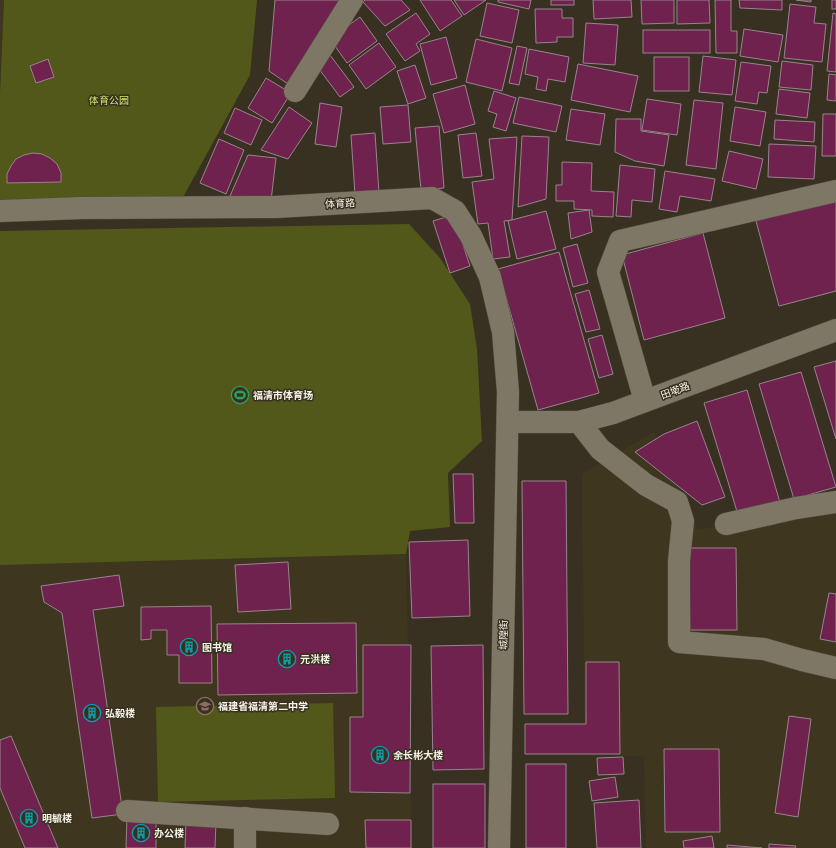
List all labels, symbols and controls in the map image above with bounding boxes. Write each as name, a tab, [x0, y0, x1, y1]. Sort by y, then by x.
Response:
park label: 体育公园	[89, 95, 129, 106]
street label: 体育路	[325, 197, 355, 210]
street label: 田墘路	[659, 380, 691, 401]
sports icon: 福清市体育场	[230, 385, 250, 405]
place label: 福清市体育场	[253, 390, 313, 401]
street label: 城隍街	[498, 620, 509, 650]
building icon: 图书馆	[179, 637, 199, 657]
place label: 图书馆	[202, 642, 232, 653]
building icon: 元洪楼	[277, 649, 297, 669]
place label: 元洪楼	[300, 653, 330, 665]
school or university icon: 福建省福清第二中学	[195, 696, 215, 716]
place label: 福建省福清第二中学	[218, 701, 308, 712]
building icon: 弘毅楼	[82, 703, 102, 723]
place label: 弘毅楼	[105, 708, 135, 719]
building icon: 余长彬大楼	[370, 745, 390, 765]
place label: 余长彬大楼	[393, 750, 443, 761]
building icon: 明毓楼	[19, 808, 39, 828]
place label: 明毓楼	[42, 813, 72, 824]
building icon: 办公楼	[131, 823, 151, 843]
place label: 办公楼	[154, 828, 184, 839]

